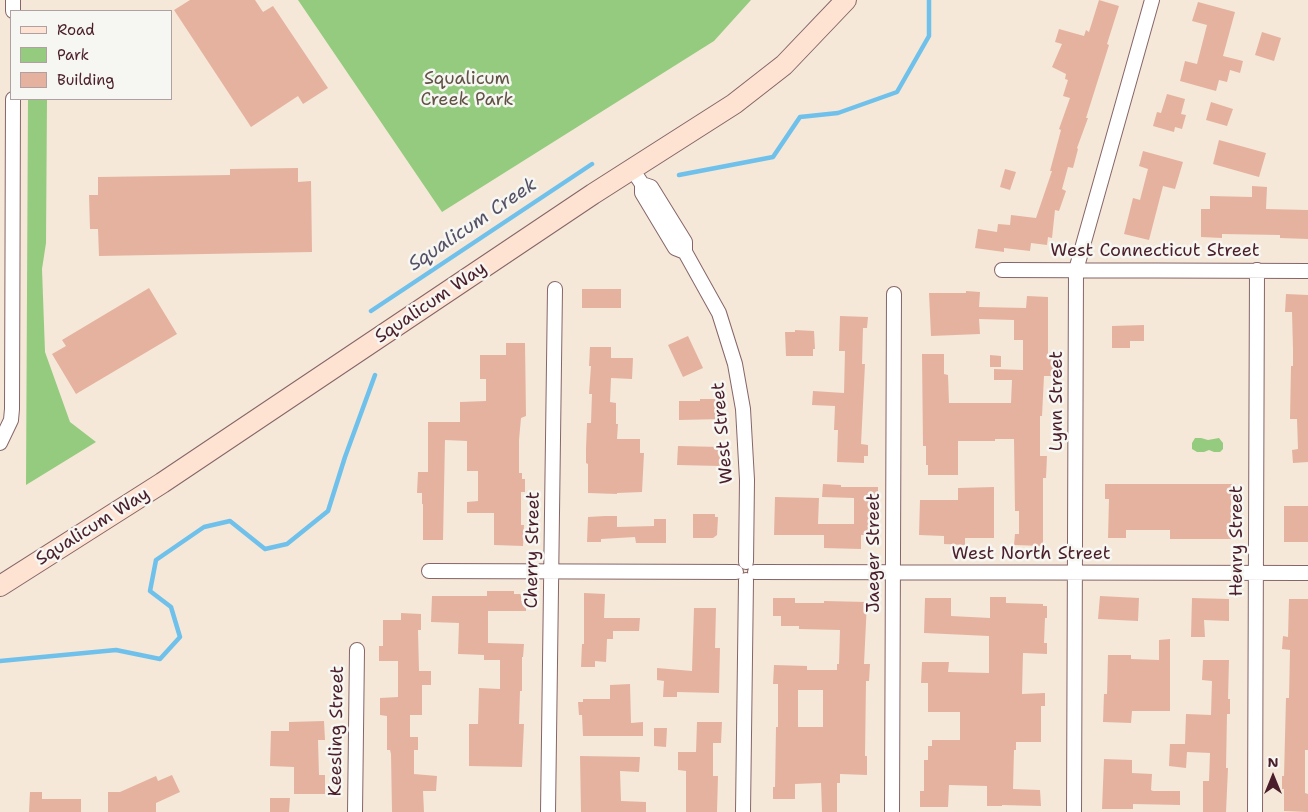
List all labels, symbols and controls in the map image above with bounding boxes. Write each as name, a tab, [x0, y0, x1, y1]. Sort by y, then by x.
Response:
legend	[10, 10, 172, 100]
text: Road	[57, 20, 95, 40]
text: Park	[57, 45, 89, 65]
park label: Squalicum Creek Park	[420, 68, 514, 110]
text: Building	[57, 70, 114, 90]
water label: Squalicum Creek	[404, 174, 542, 276]
street label: West Connecticut Street	[1050, 240, 1260, 262]
street label: Squalicum Way	[371, 258, 491, 348]
street label: Lynn Street	[1046, 351, 1068, 451]
street label: West Street	[708, 381, 738, 485]
street label: Squalicum Way	[32, 483, 154, 571]
street label: Henry Street	[1226, 485, 1248, 597]
street label: Cherry Street	[521, 491, 545, 609]
street label: Jaeger Street	[863, 493, 885, 613]
street label: West North Street	[951, 543, 1111, 565]
street label: Keesling Street	[325, 665, 349, 797]
north arrow	[1248, 752, 1298, 802]
text: N	[1267, 753, 1279, 771]

